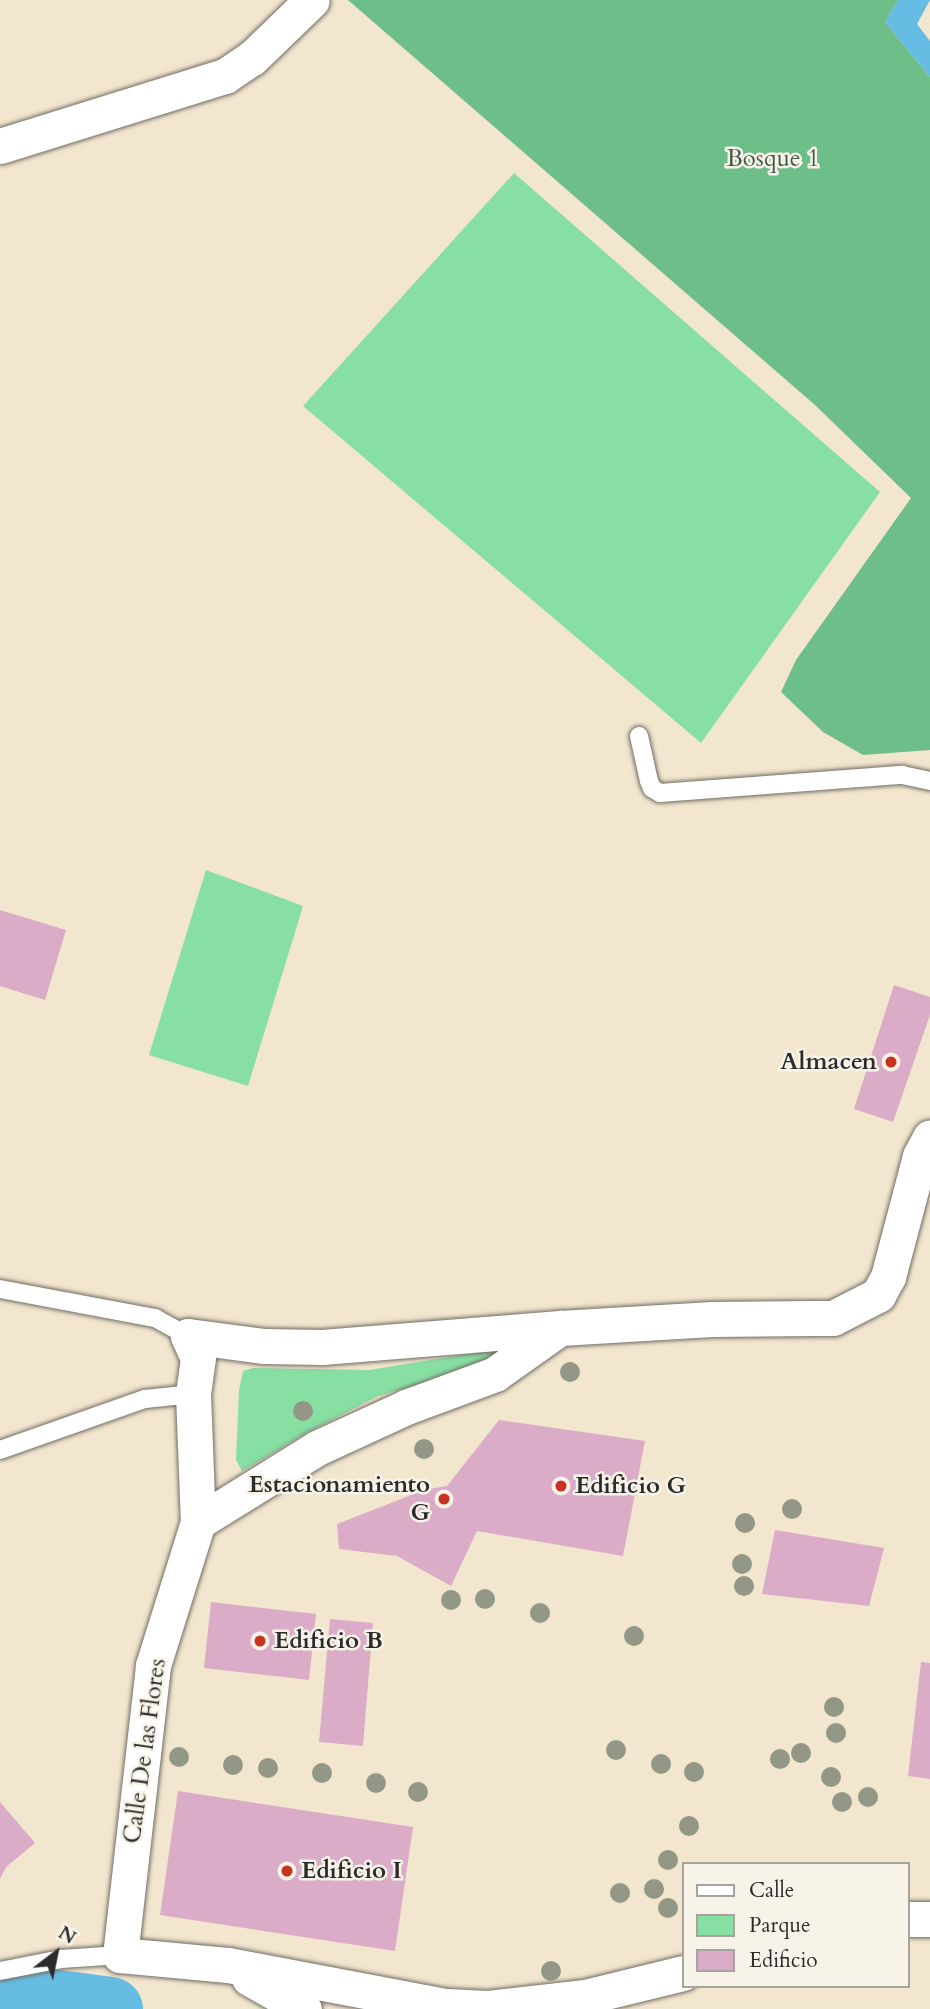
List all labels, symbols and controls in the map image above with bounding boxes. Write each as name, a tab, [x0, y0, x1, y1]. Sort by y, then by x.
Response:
park label: Bosque 1	[727, 145, 819, 173]
place label: Almacen	[780, 1048, 877, 1076]
marker: Almacen	[883, 1054, 899, 1070]
place label: Estacionamiento G	[249, 1471, 430, 1527]
place label: Edificio G	[575, 1472, 686, 1500]
marker: Edificio G	[553, 1478, 569, 1494]
marker: Estacionamiento G	[436, 1491, 452, 1507]
place label: Edificio B	[274, 1627, 383, 1655]
marker: Edificio B	[252, 1633, 268, 1649]
street label: Calle De las Flores	[118, 1657, 172, 1845]
place label: Edificio I	[301, 1857, 402, 1885]
legend	[682, 1862, 909, 1988]
marker: Edificio I	[279, 1863, 295, 1879]
text: Calle	[749, 1876, 794, 1905]
text: Parque	[749, 1911, 810, 1940]
north arrow	[21, 1918, 91, 1988]
text: N	[53, 1920, 81, 1951]
text: Edificio	[749, 1946, 818, 1975]

